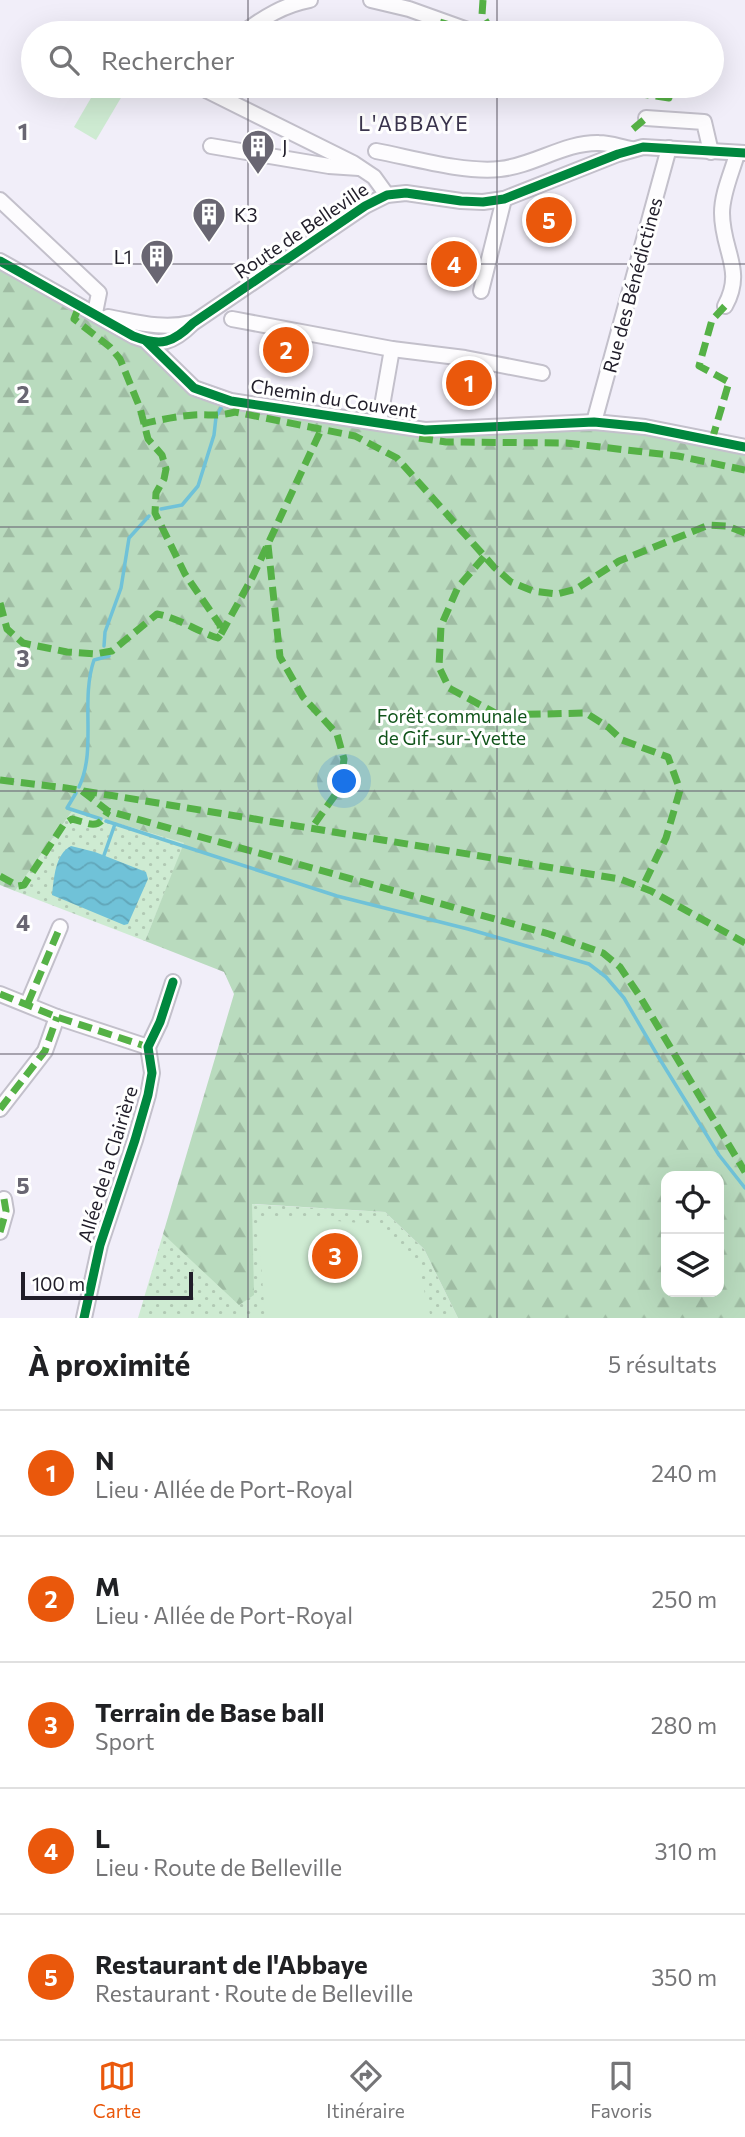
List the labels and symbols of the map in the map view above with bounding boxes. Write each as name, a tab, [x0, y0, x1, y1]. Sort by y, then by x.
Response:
district label: L'ABBAYE	[358, 110, 470, 135]
text: 1	[18, 117, 28, 145]
building icon: J	[239, 127, 277, 176]
place label: J	[282, 135, 288, 158]
street label: Route de Belleville	[230, 177, 372, 283]
pin: 5	[526, 194, 572, 246]
building icon: K3	[190, 195, 228, 244]
street label: Rue des Bénédictines	[597, 195, 667, 375]
place label: K3	[234, 203, 258, 226]
building icon: L1	[138, 237, 176, 286]
pin: 4	[431, 238, 477, 290]
place label: L1	[114, 245, 132, 268]
pin: 2	[263, 324, 309, 376]
pin: 1	[446, 357, 492, 409]
street label: Chemin du Couvent	[249, 373, 419, 423]
text: 2	[16, 380, 30, 408]
text: 3	[16, 644, 30, 672]
park label: Forêt communale de Gif-sur-Yvette	[377, 704, 527, 749]
your location	[327, 764, 361, 798]
text: 4	[16, 908, 30, 936]
street label: Allée de la Clairière	[72, 1083, 142, 1245]
text: 5	[16, 1171, 30, 1199]
pin: 3	[312, 1230, 358, 1282]
scale bar	[21, 1269, 192, 1301]

